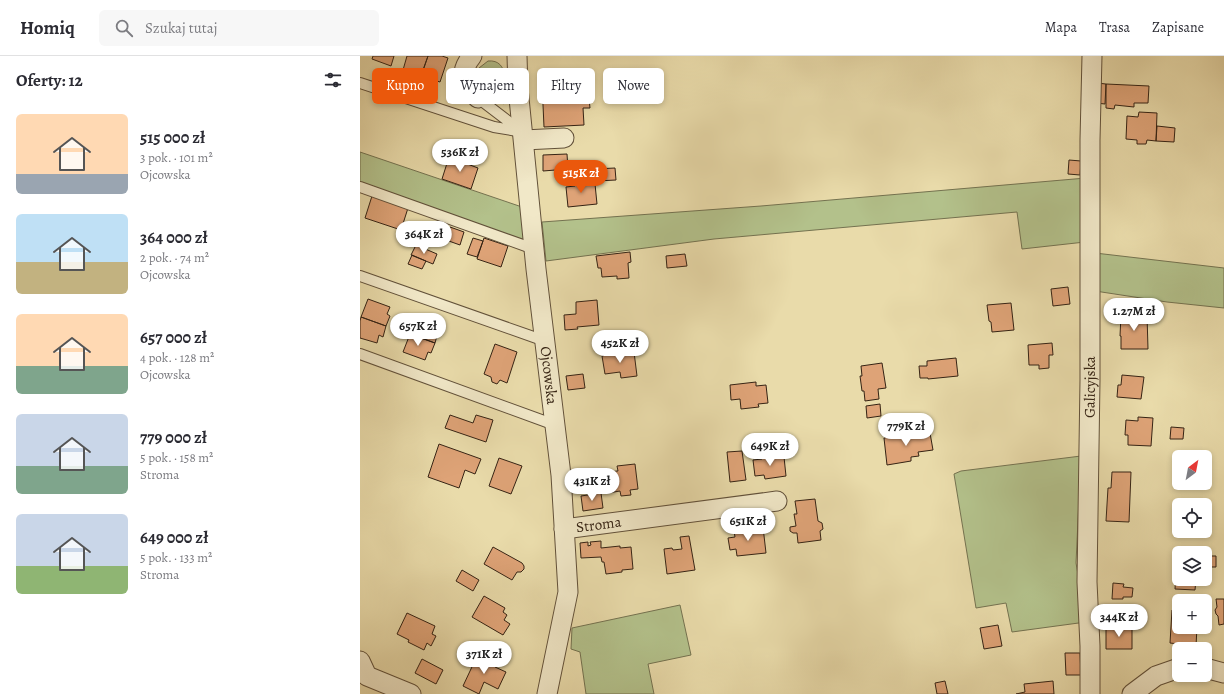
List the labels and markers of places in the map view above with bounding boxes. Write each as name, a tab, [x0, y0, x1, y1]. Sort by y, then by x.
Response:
pin: 536K zł	[423, 139, 497, 173]
pin: 515K zł	[544, 160, 618, 194]
pin: 364K zł	[387, 221, 461, 255]
pin: 1.27M zł	[1093, 298, 1175, 332]
pin: 657K zł	[381, 313, 455, 347]
pin: 452K zł	[583, 330, 657, 364]
pin: 779K zł	[869, 413, 943, 447]
pin: 649K zł	[733, 433, 807, 467]
pin: 431K zł	[555, 468, 629, 502]
pin: 651K zł	[711, 508, 785, 542]
pin: 344K zł	[1082, 604, 1156, 638]
pin: 371K zł	[447, 641, 521, 675]

